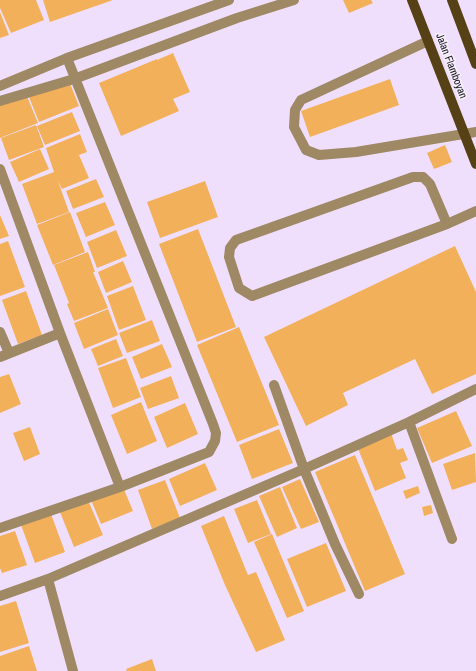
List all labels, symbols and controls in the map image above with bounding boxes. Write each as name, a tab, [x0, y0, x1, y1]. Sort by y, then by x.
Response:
street label: Jalan Flamboyan	[433, 32, 469, 100]

